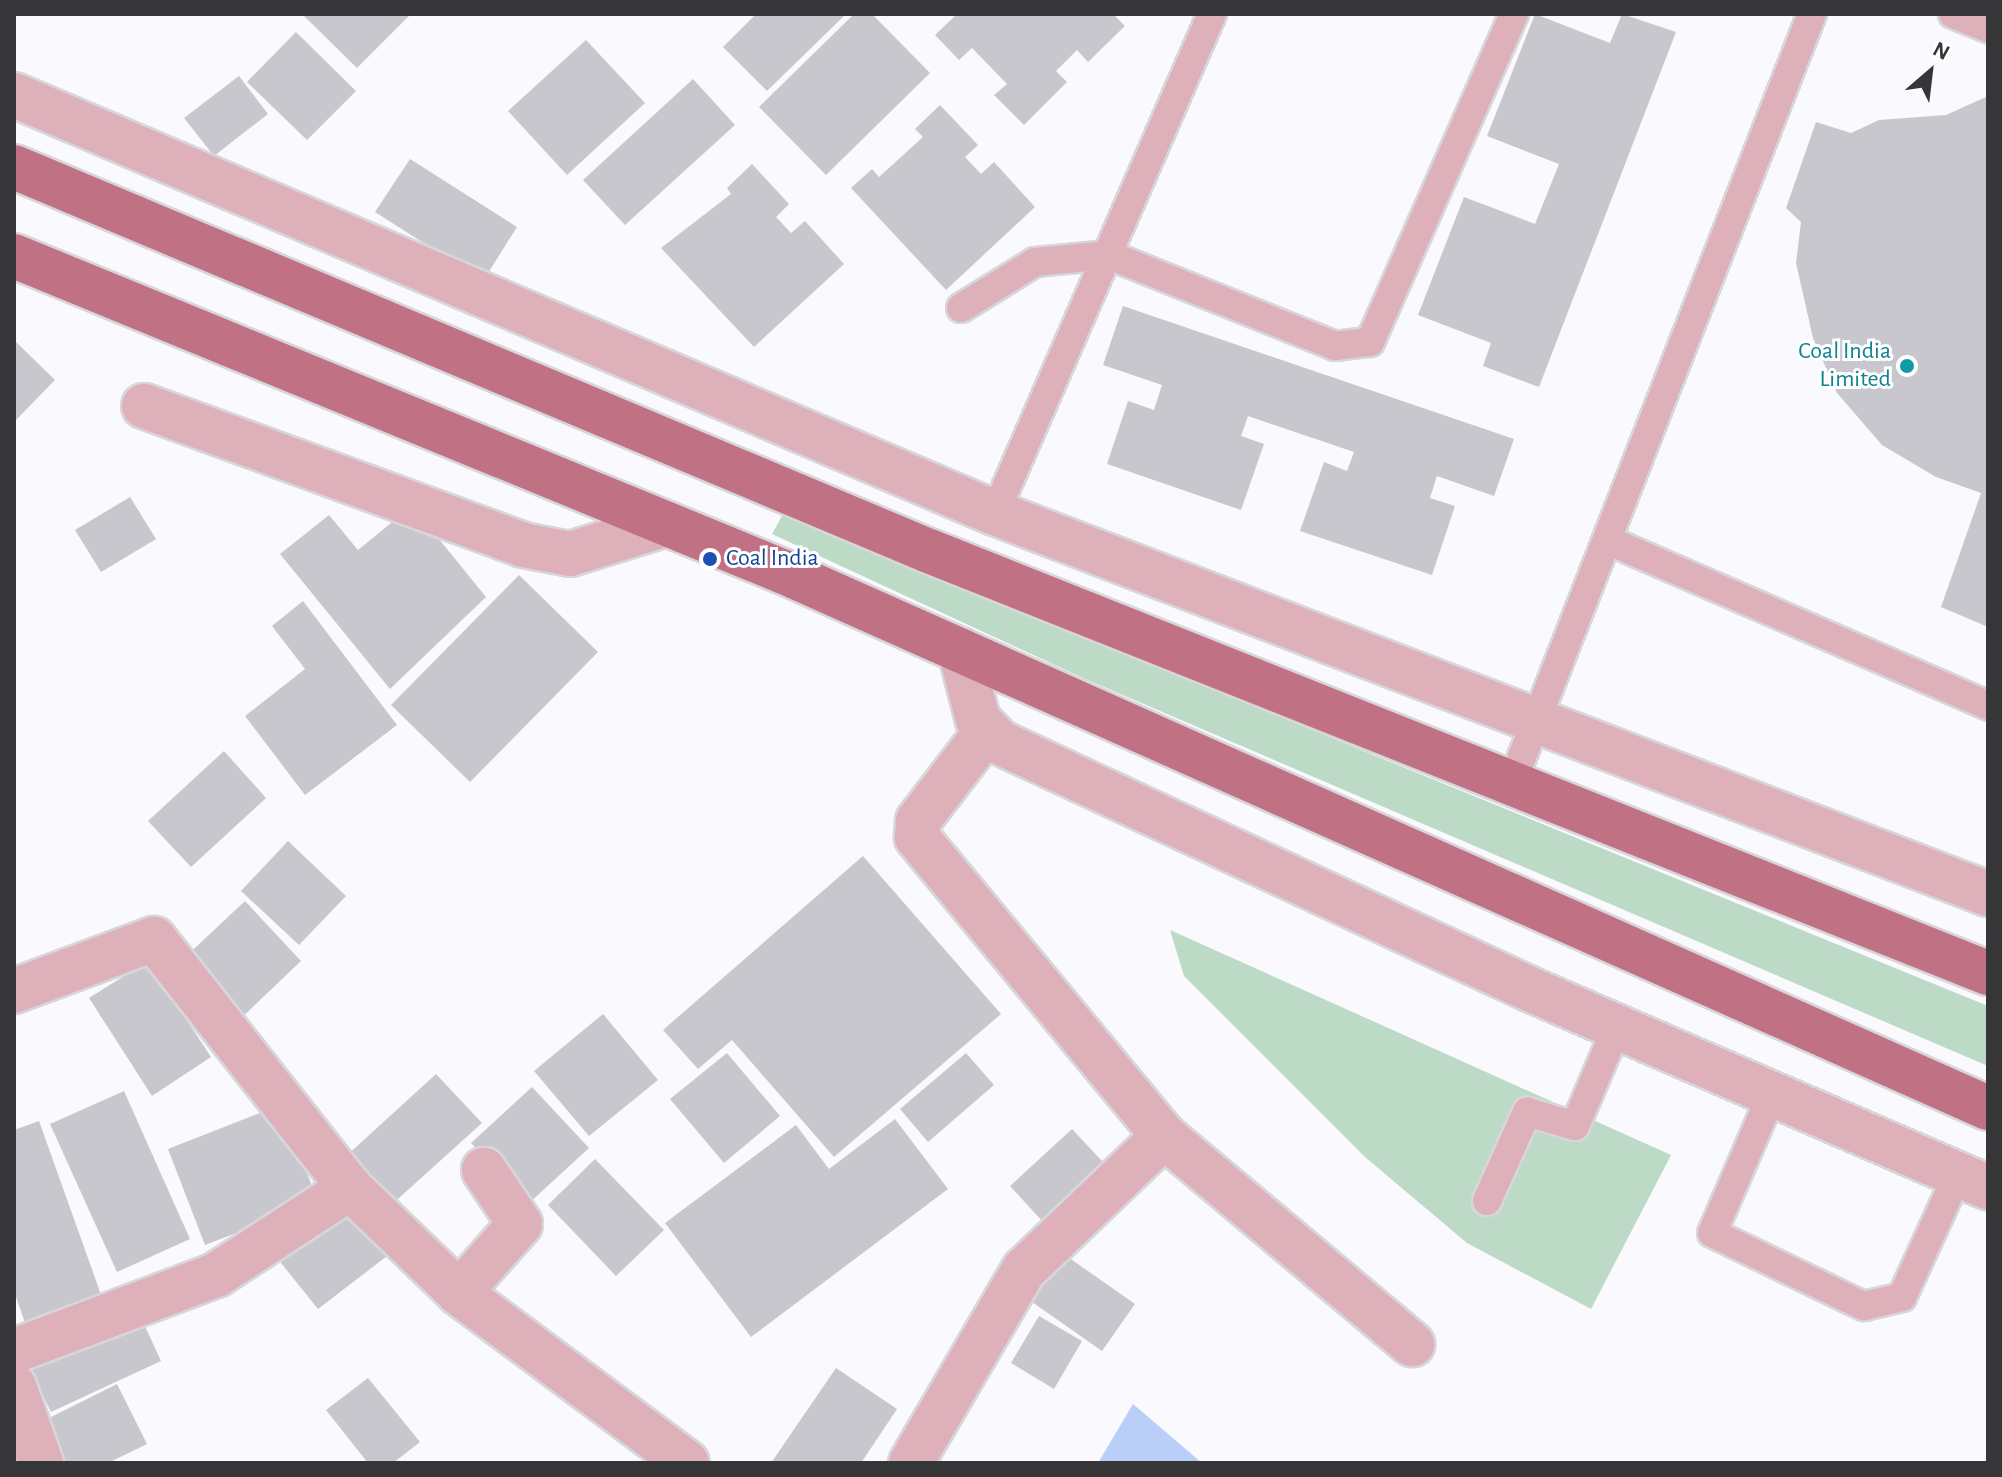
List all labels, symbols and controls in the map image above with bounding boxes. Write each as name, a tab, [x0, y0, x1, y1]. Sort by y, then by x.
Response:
north arrow	[1890, 32, 1970, 112]
text: N	[1929, 38, 1953, 64]
place label: Coal India Limited	[1798, 338, 1891, 394]
marker: Coal India Limited	[1898, 357, 1916, 375]
place label: Coal India	[726, 545, 819, 573]
marker: Coal India	[701, 550, 719, 568]

